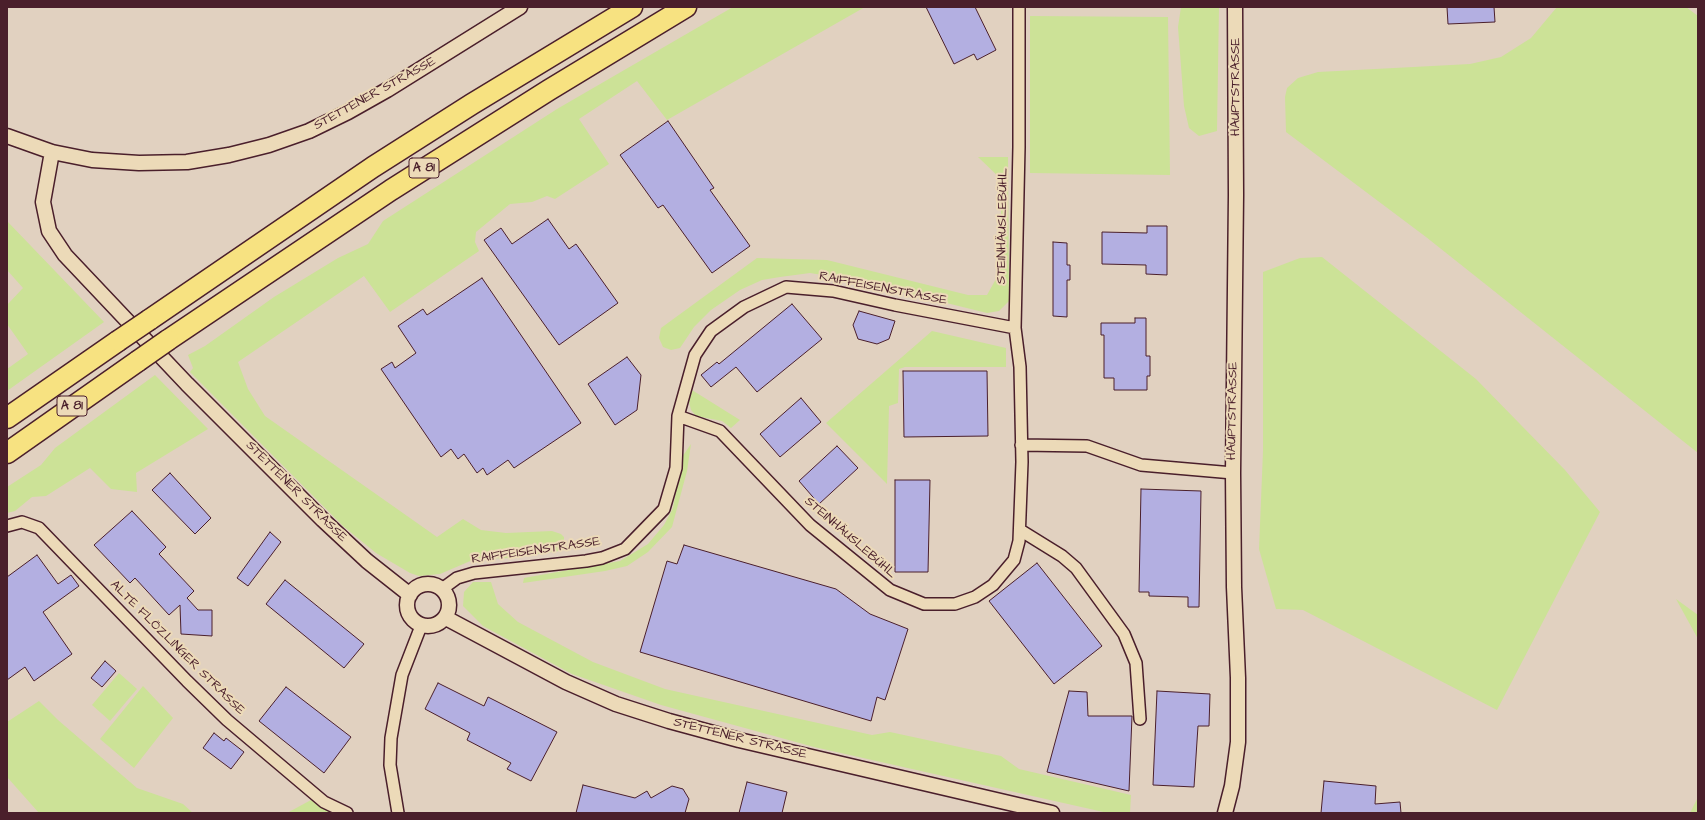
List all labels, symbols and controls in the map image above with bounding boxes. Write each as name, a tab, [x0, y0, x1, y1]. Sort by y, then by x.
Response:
street label: HAUPTSTRASSE	[1228, 38, 1244, 136]
street label: STETTENER STRASSE	[311, 54, 439, 134]
road number: A 81	[409, 158, 439, 178]
street label: STEINHÄUSLEBÜHL	[994, 168, 1012, 284]
street label: RAIFFEISENSTRASSE	[818, 269, 948, 309]
street label: HAUPTSTRASSE	[1224, 362, 1242, 460]
road number: A 81	[57, 396, 87, 416]
street label: STETTENER STRASSE	[242, 438, 350, 546]
street label: STEINHÄUSLEBÜHL	[801, 494, 899, 582]
street label: RAIFFEISENSTRASSE	[471, 534, 601, 568]
street label: ALTE FLÖZLINGER STRASSE	[106, 577, 248, 719]
street label: STETTENER STRASSE	[672, 715, 808, 763]

